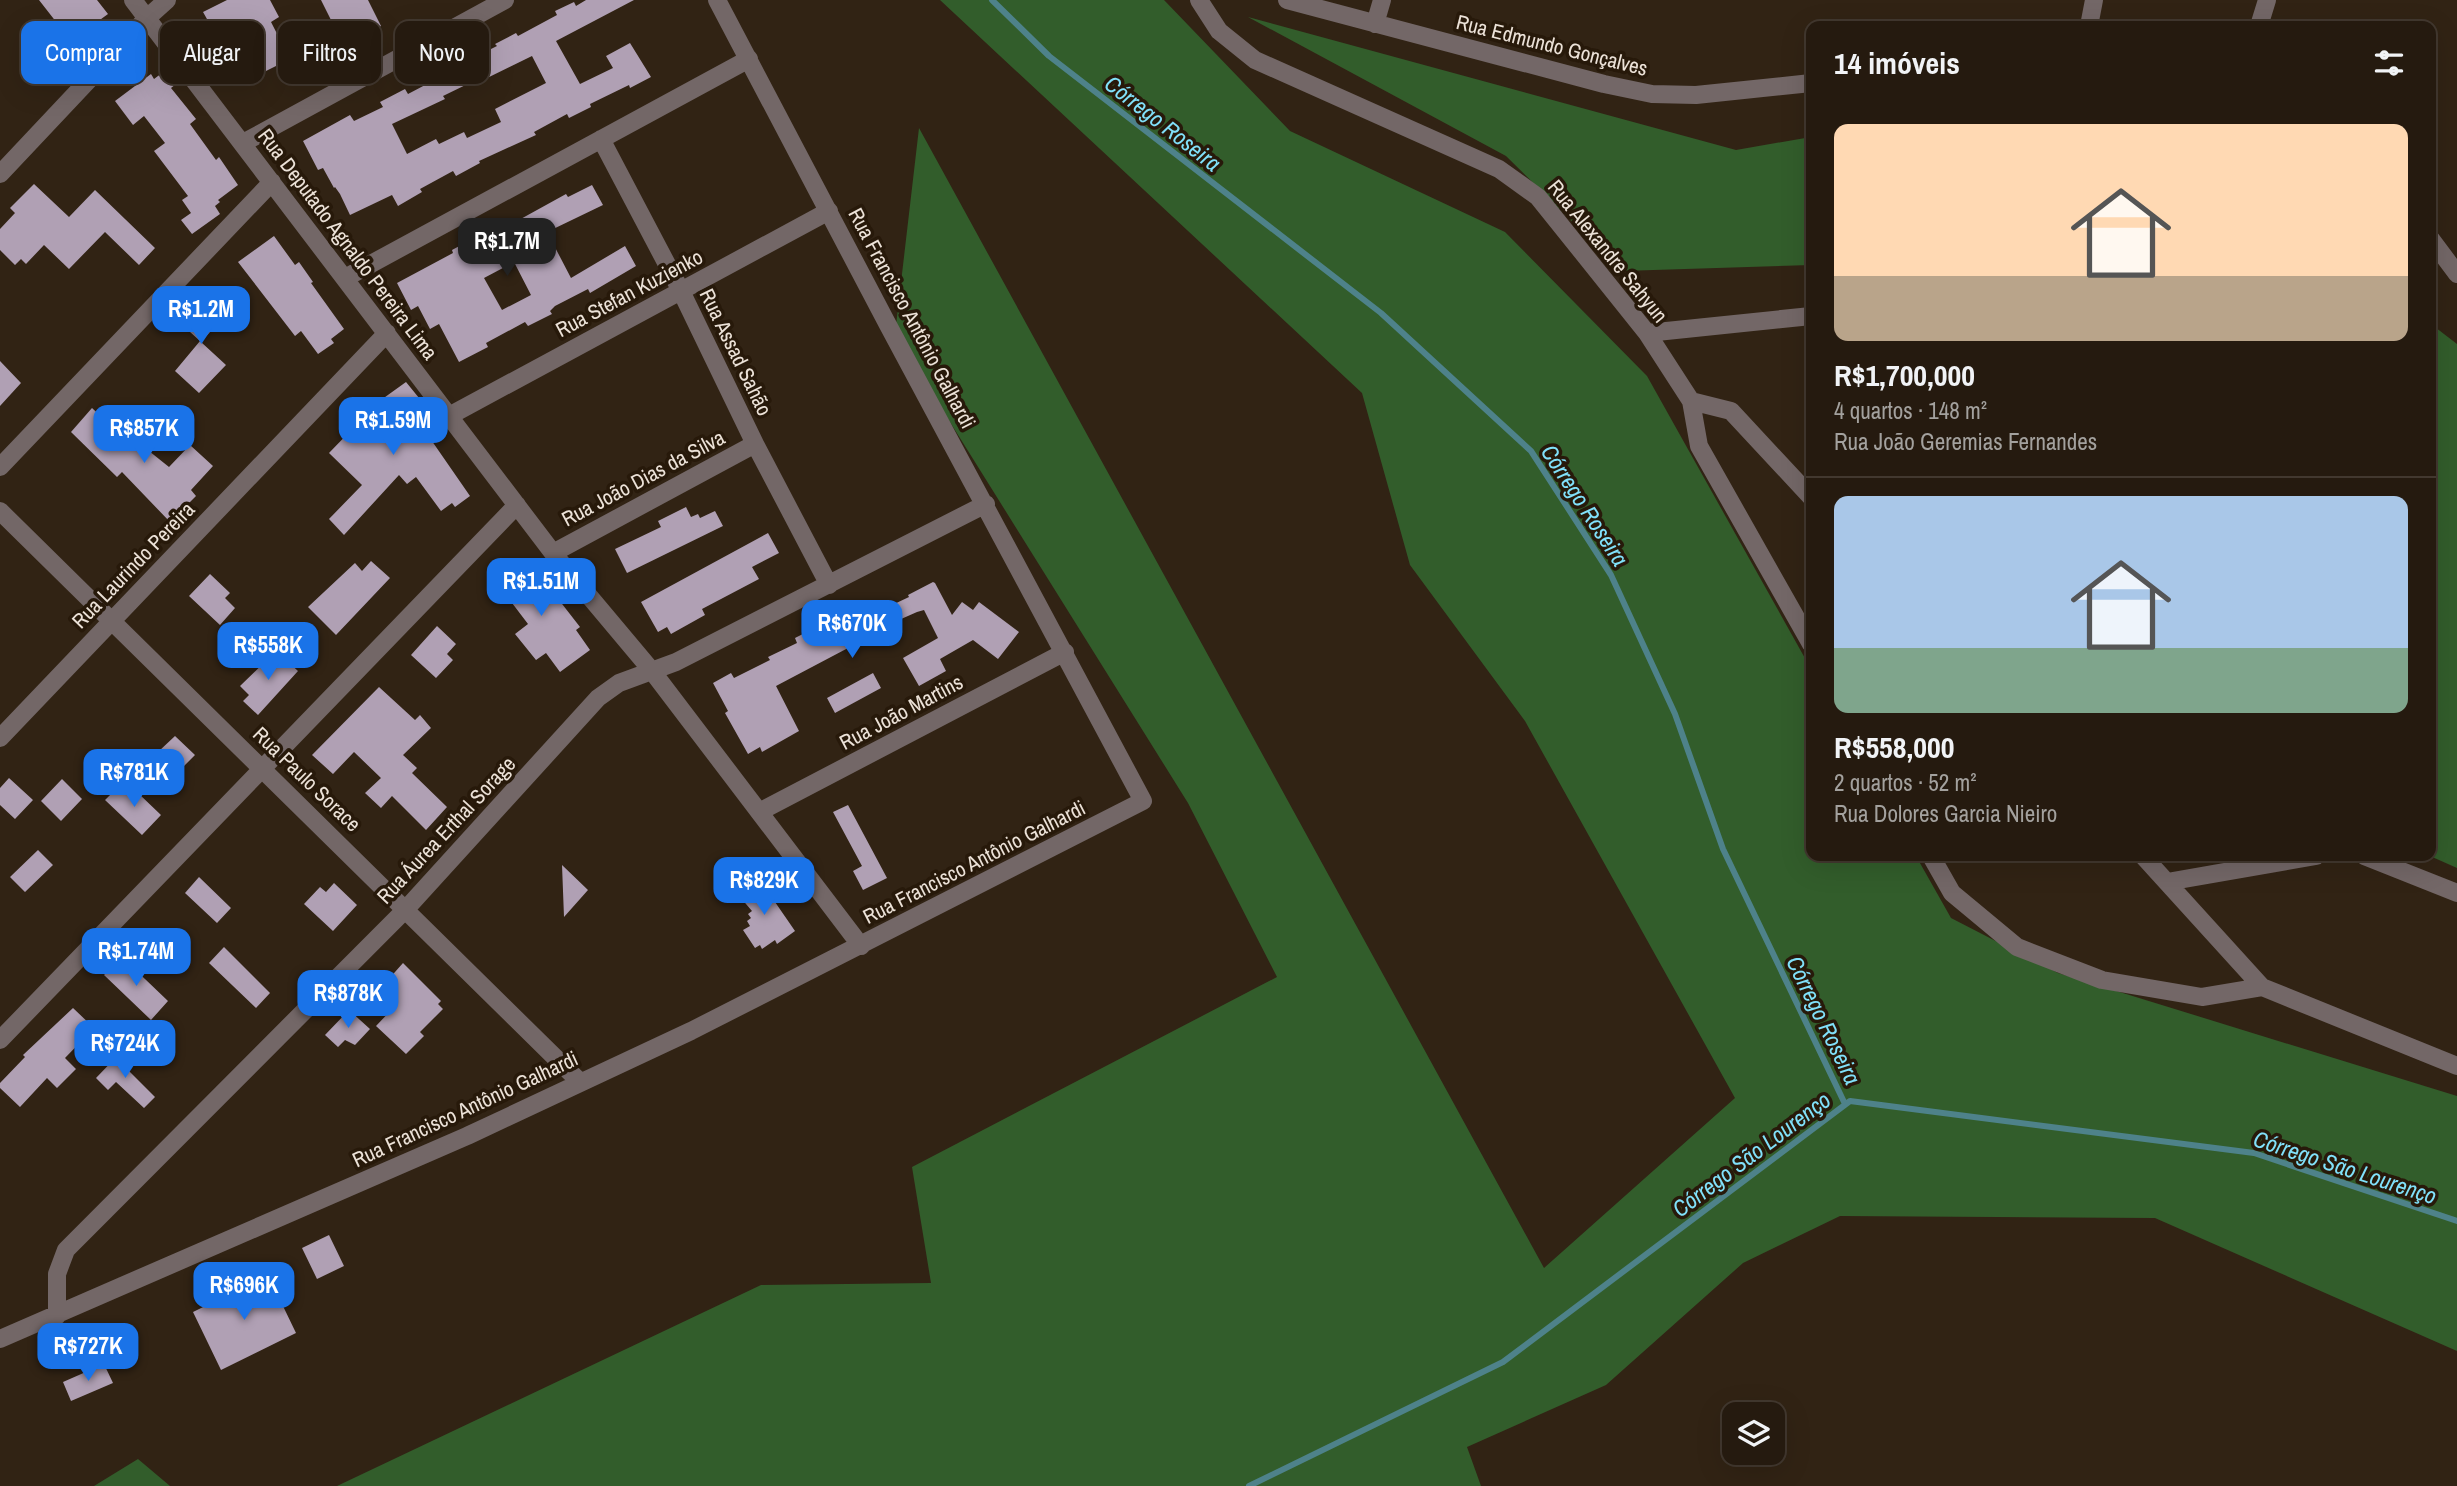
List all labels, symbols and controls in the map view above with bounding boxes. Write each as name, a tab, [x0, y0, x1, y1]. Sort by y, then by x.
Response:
street label: Rua Edmundo Gonçalves	[1453, 7, 1651, 83]
chip: Comprar	[21, 21, 146, 84]
chip: Alugar	[160, 21, 264, 84]
chip: Filtros	[278, 21, 381, 84]
chip: Novo	[395, 21, 489, 84]
text: 14 imóveis	[1834, 43, 1960, 83]
icon: filters	[2370, 44, 2408, 82]
water label: Córrego Roseira	[1099, 68, 1227, 178]
street label: Rua Deputado Agnaldo Pereira Lima	[251, 122, 445, 366]
icon: home	[2058, 170, 2184, 296]
street label: Rua Alexandre Sahyun	[1541, 173, 1675, 329]
street label: Rua Francisco Antônio Galhardi	[841, 203, 983, 433]
pin: R$1.7M	[450, 218, 564, 278]
text: R$1.7M	[474, 225, 540, 256]
street label: Rua Stefan Kuzienko	[550, 242, 708, 344]
street label: Rua Assad Sahão	[693, 284, 779, 420]
pin: R$1.2M	[144, 286, 258, 346]
text: R$1.2M	[168, 293, 234, 324]
text: R$1,700,000	[1834, 355, 1975, 395]
text: 4 quartos · 148 m²	[1834, 395, 1987, 426]
pin: R$1.59M	[328, 398, 458, 457]
text: R$1.59M	[355, 404, 431, 435]
pin: R$857K	[87, 406, 201, 465]
text: R$857K	[109, 412, 179, 443]
street label: Rua João Dias da Silva	[556, 423, 730, 533]
text: Rua João Geremias Fernandes	[1834, 426, 2097, 457]
water label: Córrego Roseira	[1534, 438, 1636, 572]
street label: Rua Laurindo Pereira	[65, 495, 201, 635]
icon: home	[2058, 542, 2184, 668]
pin: R$1.51M	[476, 558, 606, 618]
text: R$1.51M	[503, 565, 579, 596]
pin: R$670K	[795, 600, 909, 660]
text: R$670K	[817, 607, 887, 638]
pin: R$558K	[211, 622, 325, 682]
text: R$558K	[233, 629, 303, 660]
street label: Rua João Martins	[834, 667, 968, 757]
street label: Rua Paulo Sorace	[247, 720, 367, 838]
text: R$558,000	[1834, 727, 1954, 767]
pin: R$781K	[77, 750, 191, 809]
street label: Rua Áurea Erthal Sorage	[370, 750, 522, 910]
text: R$781K	[99, 756, 169, 787]
text: 2 quartos · 52 m²	[1834, 767, 1977, 798]
street label: Rua Francisco Antônio Galhardi	[858, 793, 1090, 931]
text: Rua Dolores Garcia Nieiro	[1834, 798, 2057, 829]
pin: R$829K	[707, 858, 821, 917]
text: R$829K	[729, 864, 799, 895]
pin: R$1.74M	[71, 928, 201, 988]
text: R$1.74M	[98, 935, 174, 966]
water label: Córrego Roseira	[1780, 951, 1868, 1089]
pin: R$878K	[291, 970, 405, 1030]
text: R$878K	[313, 977, 383, 1008]
pin: R$724K	[68, 1020, 182, 1080]
text: R$724K	[90, 1027, 160, 1058]
street label: Rua Francisco Antônio Galhardi	[347, 1044, 583, 1174]
water label: Córrego São Lourenço	[1665, 1084, 1837, 1224]
water label: Córrego São Lourenço	[2249, 1123, 2441, 1211]
pin: R$696K	[187, 1262, 301, 1322]
text: R$696K	[209, 1269, 279, 1300]
pin: R$727K	[31, 1324, 145, 1383]
text: R$727K	[53, 1330, 123, 1361]
map controls	[1722, 1402, 1785, 1465]
button: layers	[1722, 1402, 1785, 1465]

